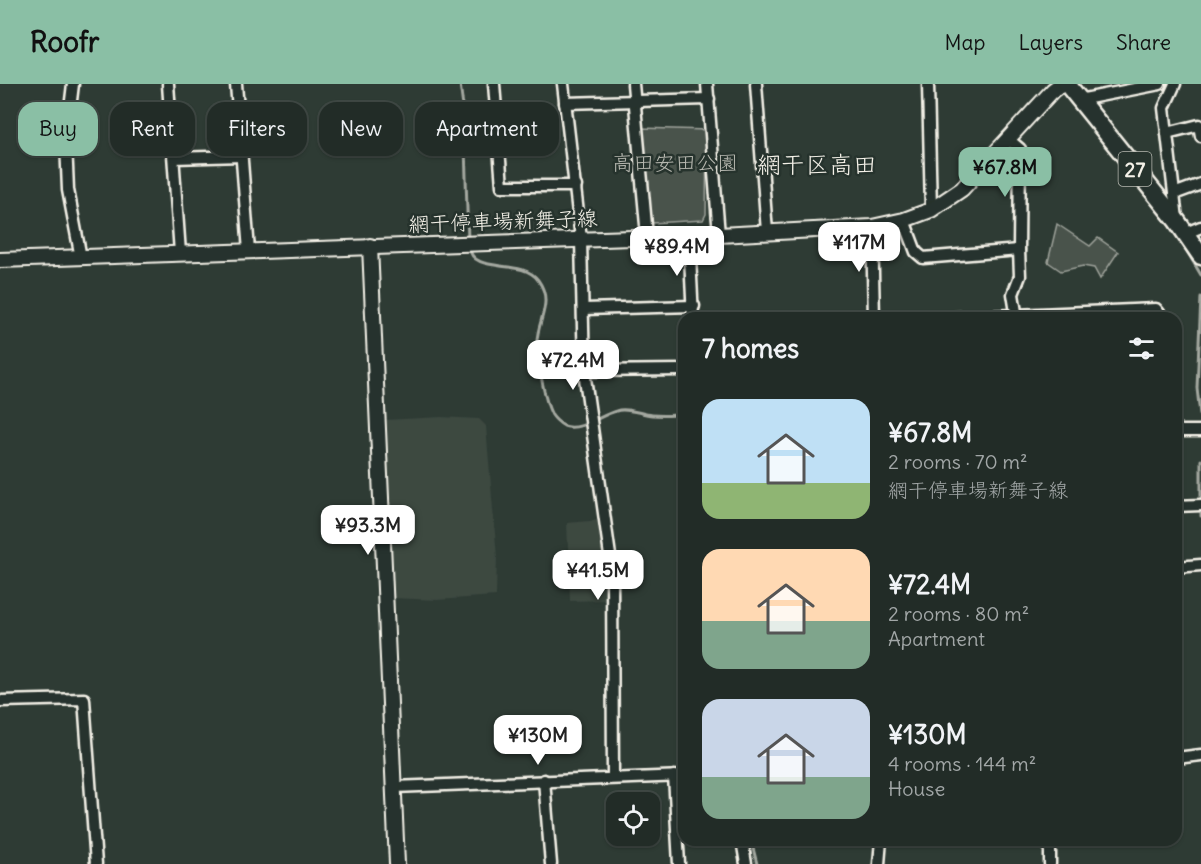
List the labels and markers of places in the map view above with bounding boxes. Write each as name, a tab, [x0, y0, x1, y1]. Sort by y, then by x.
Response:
pin: ¥67.8M	[956, 147, 1054, 198]
pin: ¥117M	[817, 222, 901, 273]
pin: ¥89.4M	[628, 226, 726, 277]
pin: ¥72.4M	[524, 340, 622, 391]
pin: ¥93.3M	[319, 505, 417, 556]
pin: ¥41.5M	[549, 550, 647, 601]
pin: ¥130M	[496, 715, 580, 766]

